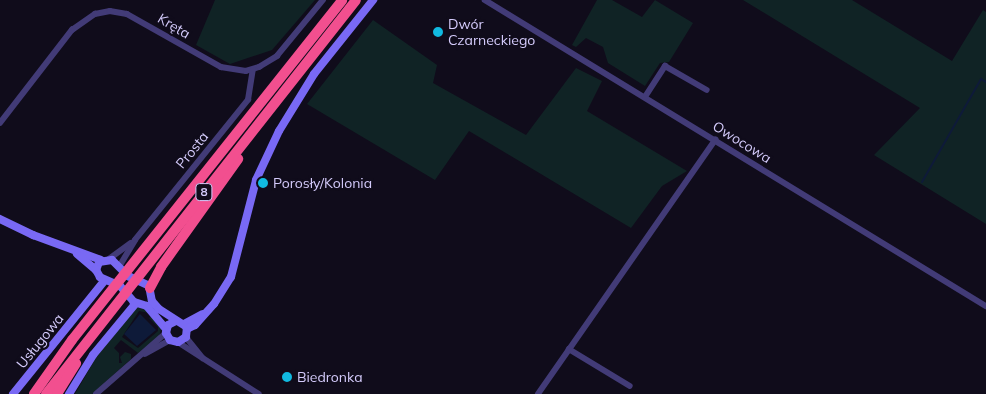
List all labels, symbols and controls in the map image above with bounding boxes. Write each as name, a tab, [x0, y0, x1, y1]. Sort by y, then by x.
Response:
street label: Kręta	[155, 10, 193, 42]
place label: Dwór Czarneckiego	[448, 16, 535, 48]
marker: Dwór Czarneckiego	[432, 26, 444, 38]
street label: Owocowa	[710, 117, 774, 167]
street label: Prosta	[172, 128, 212, 172]
place label: Porosły/Kolonia	[273, 175, 372, 191]
marker: Porosły/Kolonia	[257, 177, 269, 189]
road number: 8	[195, 182, 213, 202]
street label: Usługowa	[13, 310, 67, 372]
place label: Biedronka	[297, 369, 363, 385]
marker: Biedronka	[281, 371, 293, 383]

